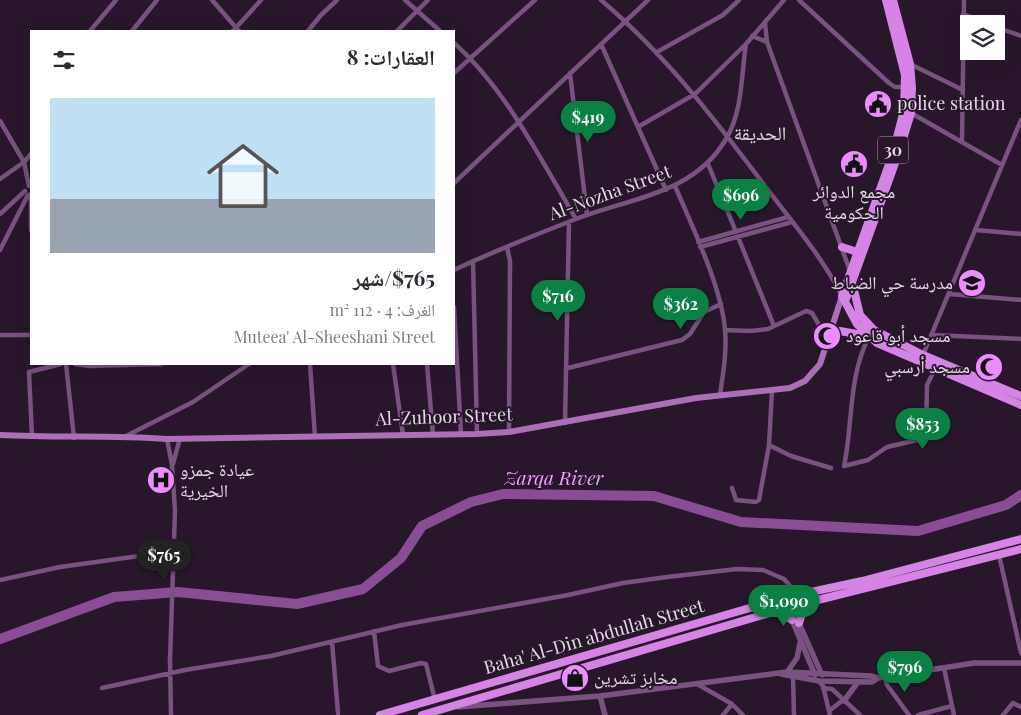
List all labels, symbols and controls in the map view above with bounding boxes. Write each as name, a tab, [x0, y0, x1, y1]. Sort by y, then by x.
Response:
map controls	[960, 15, 1005, 60]
button: layers	[960, 15, 1005, 60]
text: العقارات: 8	[347, 42, 435, 70]
icon: filters	[50, 46, 78, 74]
public building icon: police station	[863, 89, 893, 119]
place label: police station	[897, 91, 1006, 115]
pin: $419	[558, 100, 618, 143]
text: $419	[572, 106, 604, 127]
district label: الحديقة	[734, 119, 786, 145]
icon: home	[198, 131, 288, 221]
road number: 30	[878, 136, 908, 164]
public building icon: مجمع الدوائر الحكومية	[839, 149, 869, 179]
street label: Al-Nozha Street	[544, 159, 675, 226]
pin: $696	[711, 178, 771, 221]
place label: مجمع الدوائر الحكومية	[812, 179, 895, 224]
text: $696	[723, 184, 759, 205]
text: $765/شهر	[353, 263, 435, 291]
school or university icon: مدرسة حي الضباط	[957, 268, 987, 298]
place label: مدرسة حي الضباط	[831, 270, 953, 298]
pin: $716	[528, 280, 588, 322]
text: $716	[542, 285, 574, 306]
pin: $362	[651, 288, 711, 330]
text: $362	[664, 293, 698, 314]
text: الغرف: 4 · 112 m²	[330, 299, 435, 320]
mosque icon: مسجد أبو قاعود	[812, 321, 842, 351]
place label: مسجد أبو قاعود	[846, 323, 950, 347]
text: Muteea' Al-Sheeshani Street	[234, 326, 435, 347]
mosque icon: مسجد أرسبي	[974, 352, 1004, 382]
place label: مسجد أرسبي	[884, 354, 970, 382]
street label: Al-Zuhoor Street	[374, 402, 514, 430]
pin: $853	[893, 408, 953, 450]
text: $853	[906, 413, 940, 434]
place label: عيادة جمزو الخيرية	[180, 457, 254, 502]
water label: Zarqa River	[504, 464, 604, 490]
hospital icon: عيادة جمزو الخيرية	[146, 465, 176, 495]
pin: $765	[134, 538, 194, 581]
text: $765	[148, 544, 180, 565]
pin: $1,090	[743, 584, 825, 627]
text: $1,090	[759, 590, 809, 611]
street label: Baha' Al-Din abdullah Street	[481, 593, 707, 679]
pin: $796	[875, 650, 935, 693]
text: $796	[888, 656, 922, 677]
shop icon: مخابز تشرين	[560, 663, 590, 693]
place label: مخابز تشرين	[594, 665, 678, 689]

